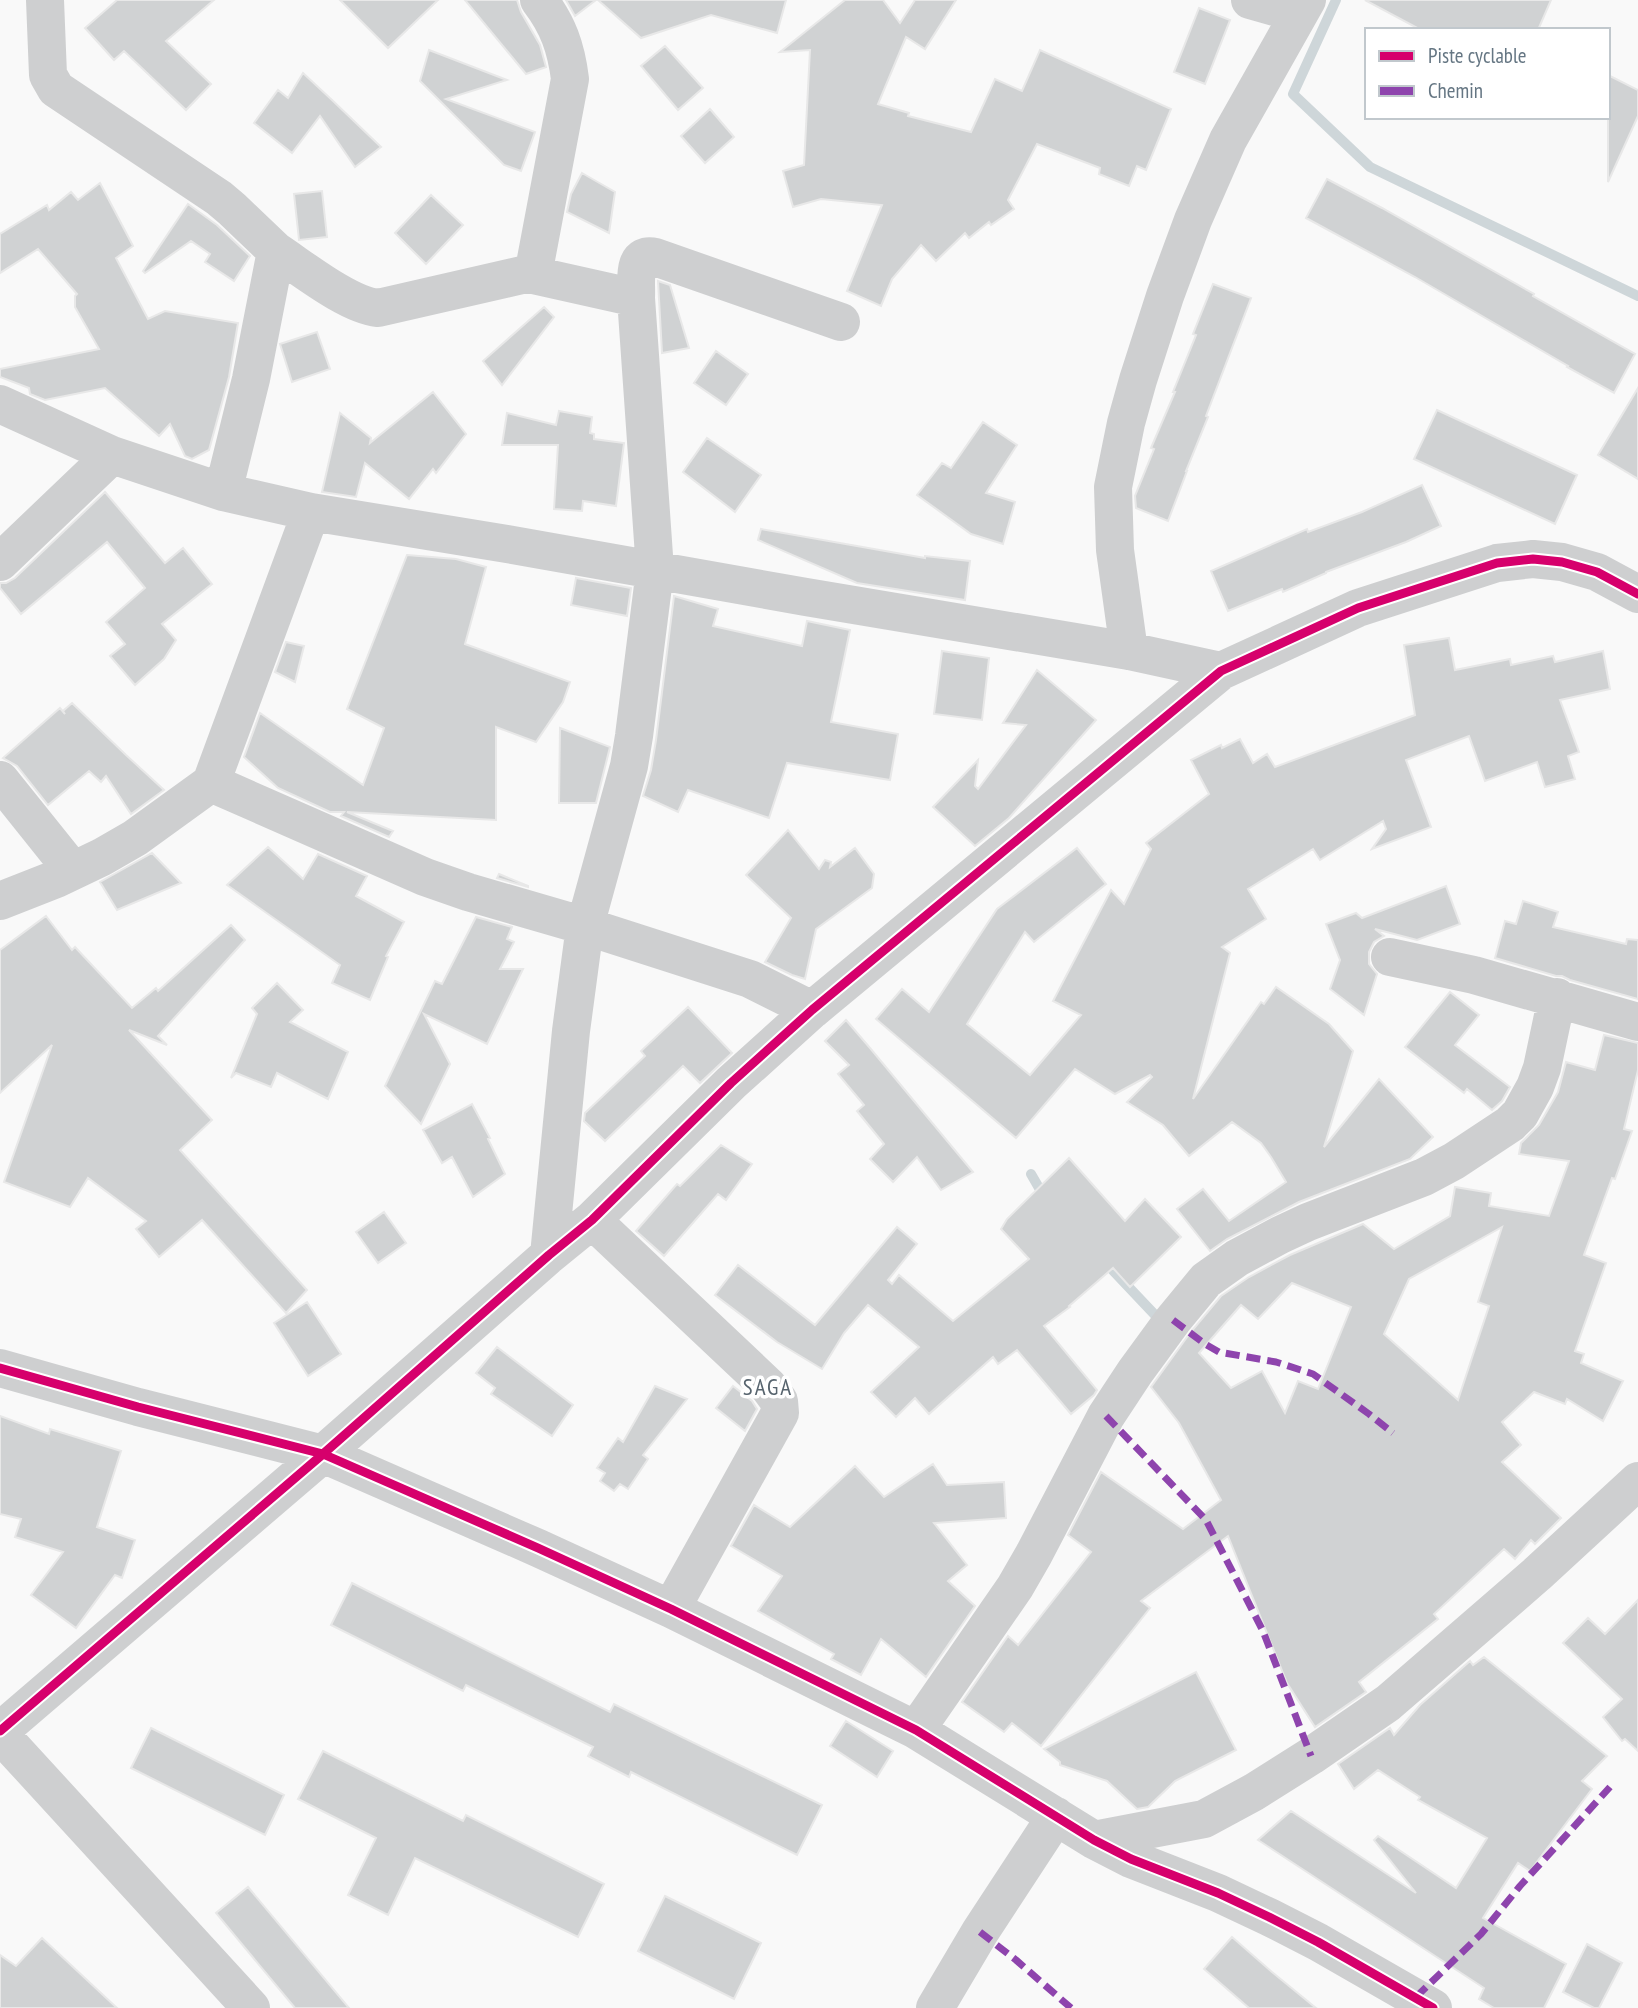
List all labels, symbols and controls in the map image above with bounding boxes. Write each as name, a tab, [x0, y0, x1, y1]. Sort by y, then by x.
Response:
legend	[1365, 28, 1610, 119]
text: Piste cyclable	[1428, 42, 1526, 69]
text: Chemin	[1428, 77, 1483, 104]
district label: SAGA	[743, 1372, 793, 1401]

